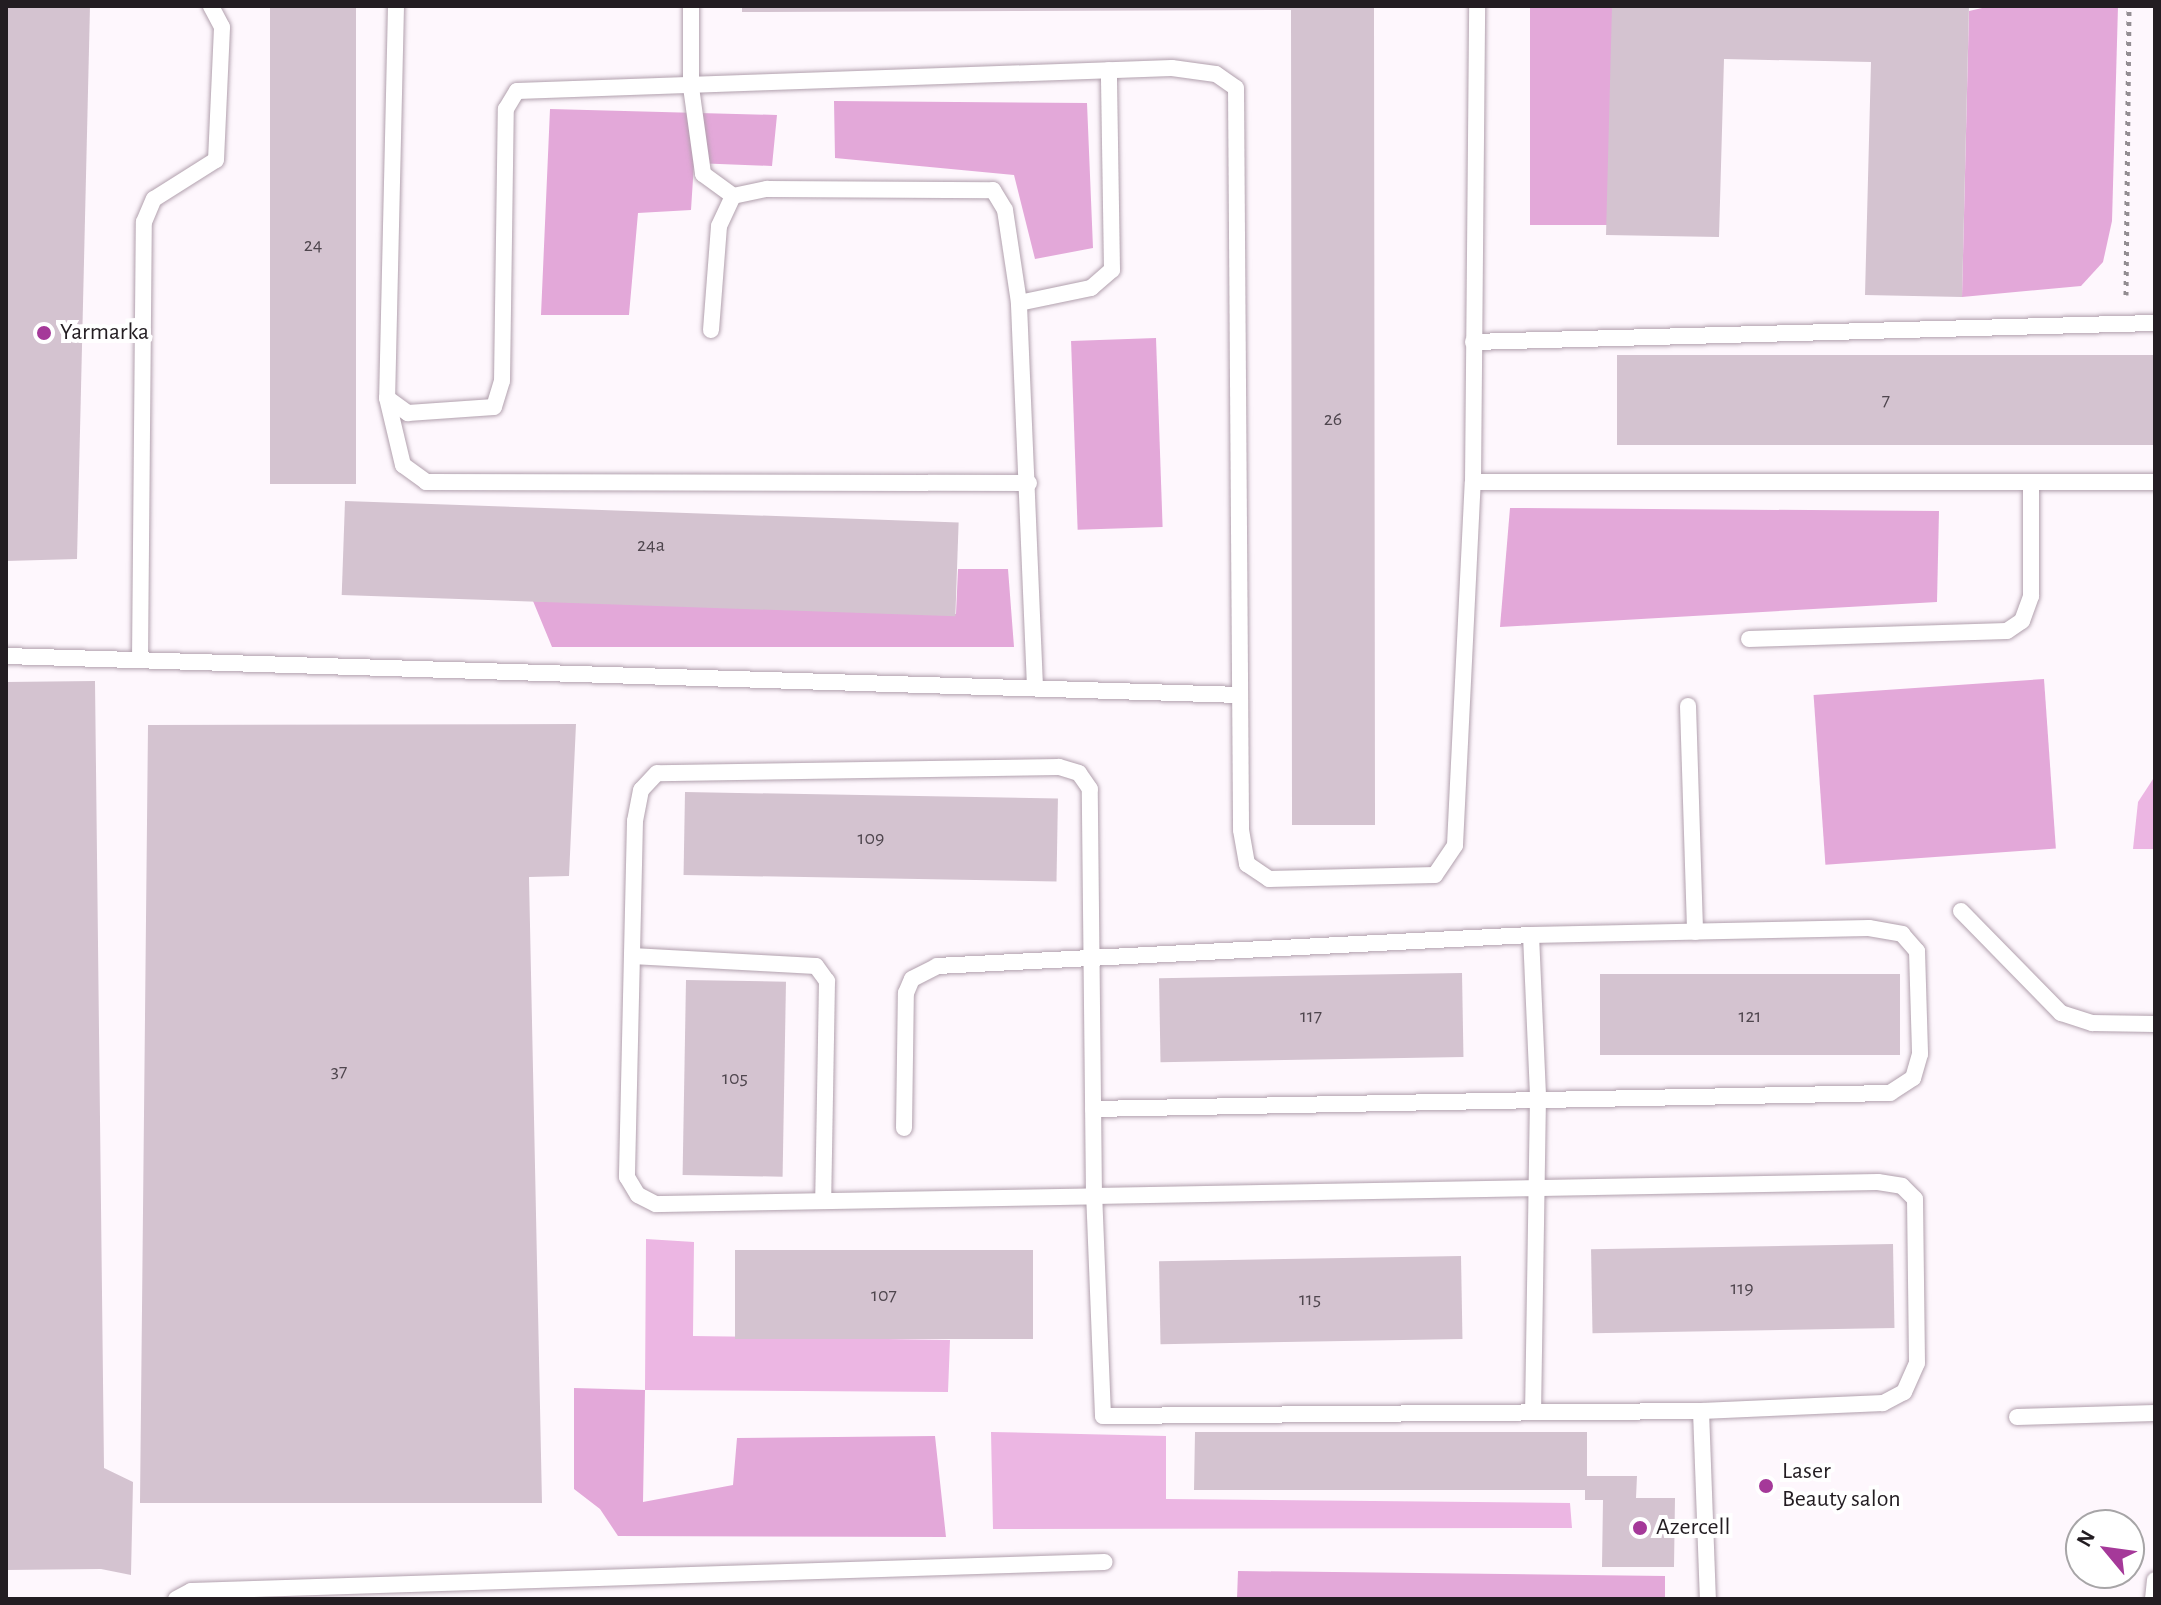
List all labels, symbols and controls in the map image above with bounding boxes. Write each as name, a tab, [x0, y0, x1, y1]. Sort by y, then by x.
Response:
house number: 24	[304, 233, 322, 257]
place label: Yarmarka	[60, 319, 149, 347]
marker: Yarmarka	[35, 324, 53, 342]
house number: 7	[1882, 388, 1890, 412]
house number: 26	[1324, 407, 1342, 431]
house number: 24a	[637, 533, 665, 557]
house number: 109	[858, 826, 884, 850]
house number: 117	[1300, 1004, 1322, 1028]
house number: 121	[1739, 1004, 1761, 1028]
house number: 37	[331, 1059, 347, 1083]
house number: 105	[722, 1066, 748, 1090]
house number: 119	[1730, 1276, 1754, 1300]
house number: 107	[871, 1283, 897, 1307]
house number: 115	[1299, 1287, 1321, 1311]
place label: Laser Beauty salon	[1782, 1458, 1901, 1514]
marker: Laser Beauty salon	[1757, 1477, 1775, 1495]
north arrow	[2065, 1509, 2145, 1589]
place label: Azercell	[1656, 1514, 1730, 1542]
marker: Azercell	[1631, 1519, 1649, 1537]
text: N	[2072, 1526, 2099, 1550]

